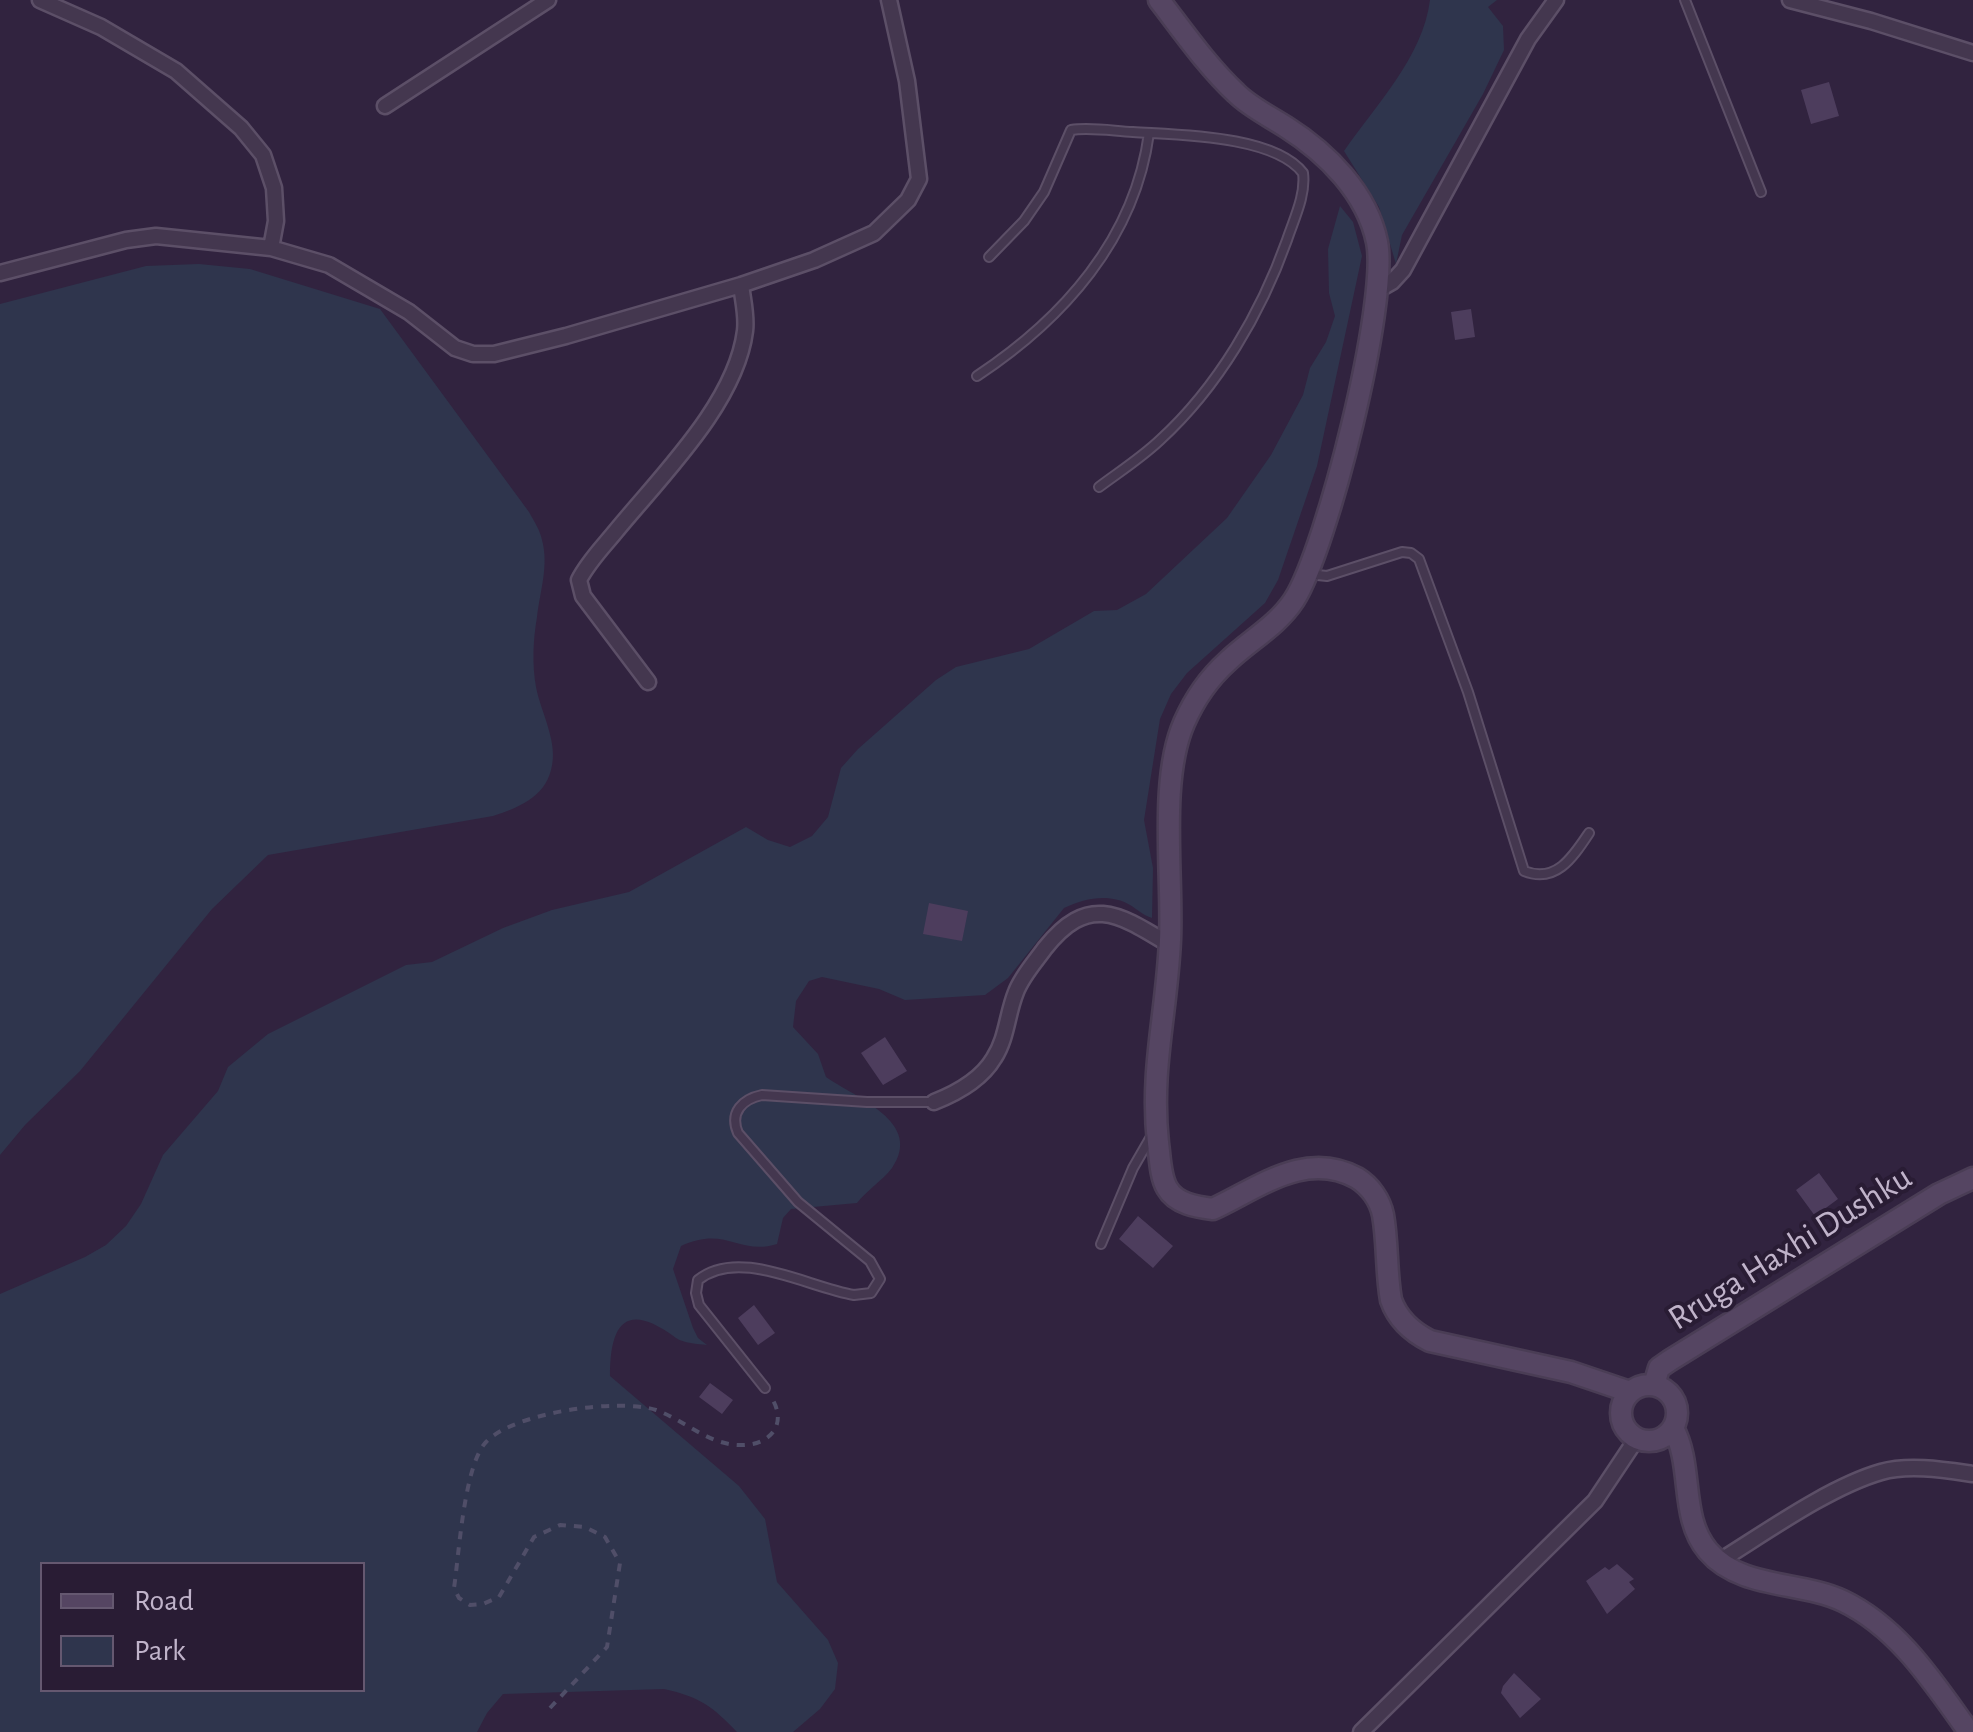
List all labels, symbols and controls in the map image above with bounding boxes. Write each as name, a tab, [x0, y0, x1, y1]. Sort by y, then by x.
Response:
street label: Rruga Haxhi Dushku	[1661, 1156, 1919, 1340]
legend	[40, 1562, 365, 1692]
text: Road	[134, 1586, 194, 1616]
text: Park	[134, 1636, 186, 1666]

